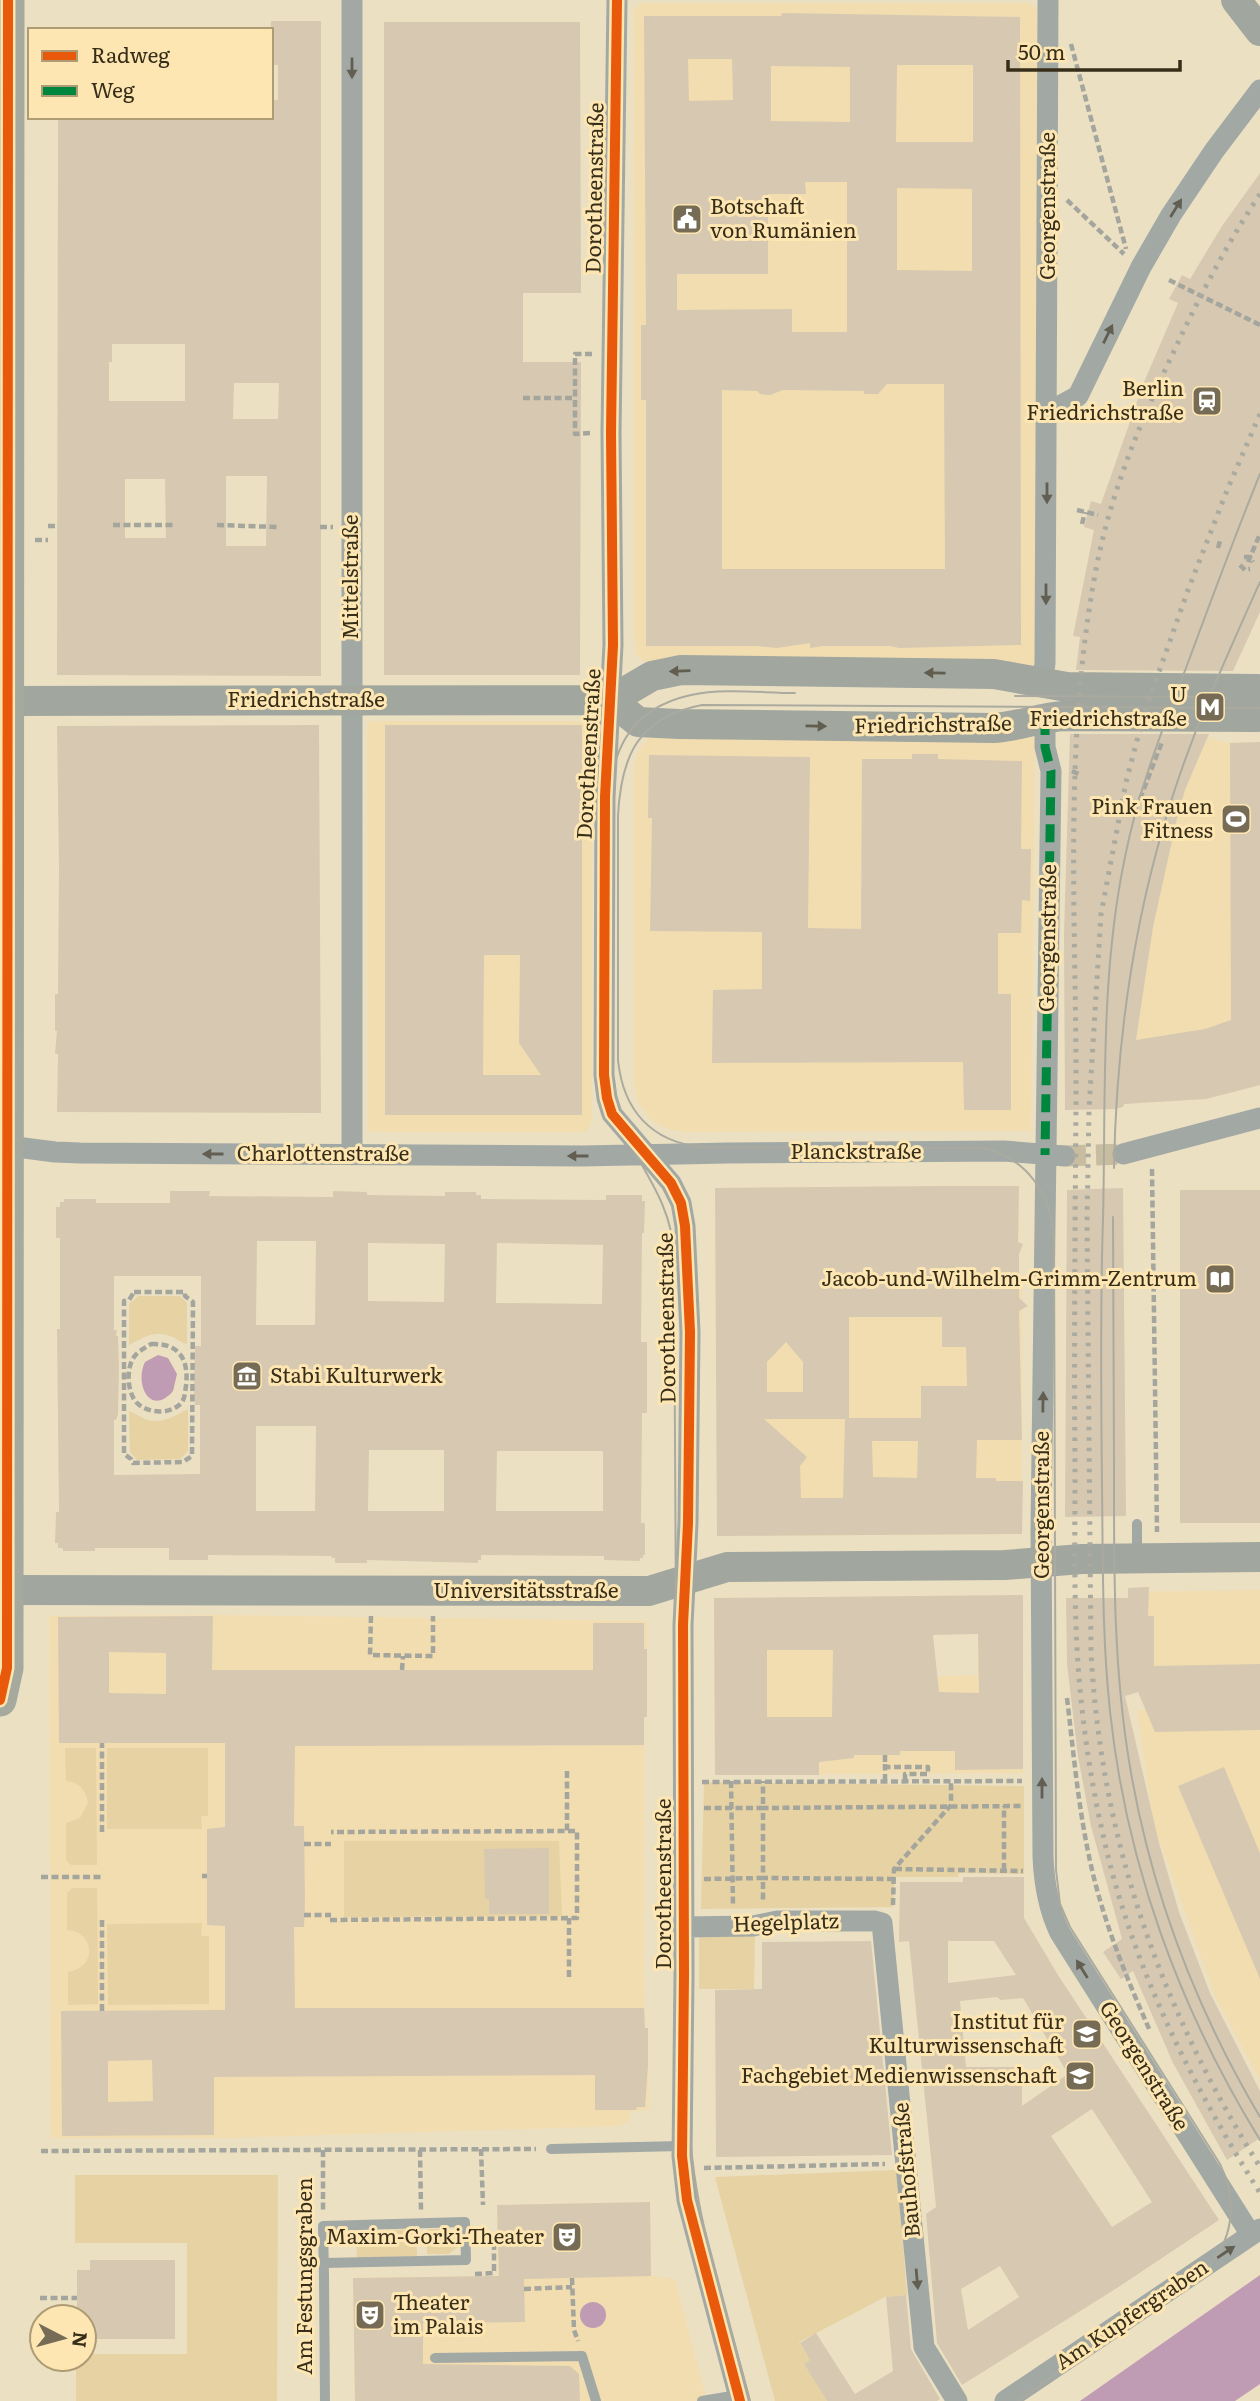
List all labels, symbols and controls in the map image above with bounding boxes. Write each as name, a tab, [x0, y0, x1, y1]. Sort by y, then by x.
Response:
legend	[28, 28, 273, 119]
scale bar	[1008, 28, 1180, 72]
text: 50 m	[1018, 35, 1065, 66]
text: Radweg	[91, 38, 170, 69]
one-way arrow	[346, 57, 358, 79]
text: Weg	[91, 73, 135, 104]
street label: Dorotheenstraße	[576, 102, 609, 274]
street label: Georgenstraße	[1030, 132, 1061, 280]
place label: Botschaft von Rumänien	[710, 189, 857, 244]
one-way arrow	[1169, 198, 1182, 217]
public building icon: Botschaft von Rumänien	[670, 202, 704, 236]
one-way arrow	[1102, 324, 1113, 344]
place label: Berlin Friedrichstraße	[1026, 371, 1184, 426]
station icon: Berlin Friedrichstraße	[1190, 384, 1224, 418]
one-way arrow	[1041, 482, 1053, 504]
street label: Mittelstraße	[333, 514, 364, 640]
one-way arrow	[1040, 583, 1052, 605]
one-way arrow	[669, 665, 691, 677]
one-way arrow	[923, 667, 945, 679]
street label: Dorotheenstraße	[567, 668, 606, 840]
place label: U Friedrichstraße	[1029, 677, 1187, 732]
street label: Friedrichstraße	[227, 682, 385, 713]
metro station icon: U Friedrichstraße	[1193, 690, 1227, 724]
street label: Friedrichstraße	[854, 706, 1012, 739]
one-way arrow	[805, 720, 827, 732]
place label: Pink Frauen Fitness	[1091, 789, 1213, 844]
sports icon: Pink Frauen Fitness	[1219, 802, 1253, 836]
street label: Georgenstraße	[1029, 864, 1062, 1012]
street label: Planckstraße	[790, 1134, 922, 1165]
street label: Charlottenstraße	[237, 1136, 409, 1167]
one-way arrow	[202, 1148, 224, 1160]
one-way arrow	[567, 1150, 589, 1162]
street label: Dorotheenstraße	[648, 1232, 681, 1404]
place label: Jacob-und-Wilhelm-Grimm-Zentrum	[821, 1261, 1197, 1292]
library icon: Jacob-und-Wilhelm-Grimm-Zentrum	[1203, 1262, 1237, 1296]
place label: Stabi Kulturwerk	[270, 1358, 443, 1389]
museum icon: Stabi Kulturwerk	[230, 1359, 264, 1393]
one-way arrow	[1037, 1391, 1049, 1413]
street label: Georgenstraße	[1024, 1431, 1055, 1579]
street label: Universitätsstraße	[433, 1573, 619, 1604]
one-way arrow	[1036, 1777, 1048, 1799]
street label: Dorotheenstraße	[646, 1798, 677, 1970]
street label: Hegelplatz	[732, 1903, 839, 1938]
one-way arrow	[1076, 1959, 1089, 1978]
street label: Georgenstraße	[1094, 1994, 1199, 2136]
place label: Institut für Kulturwissenschaft	[868, 2004, 1064, 2059]
school or university icon: Institut für Kulturwissenschaft	[1070, 2017, 1104, 2051]
place label: Fachgebiet Medienwissenschaft	[741, 2058, 1057, 2089]
school or university icon: Fachgebiet Medienwissenschaft	[1063, 2059, 1097, 2093]
street label: Bauhofstraße	[883, 2101, 926, 2239]
street label: Am Festungsgraben	[287, 2177, 318, 2375]
place label: Maxim-Gorki-Theater	[326, 2219, 544, 2250]
theatre icon: Maxim-Gorki-Theater	[550, 2220, 584, 2254]
one-way arrow	[1217, 2245, 1235, 2259]
street label: Am Kupfergraben	[1048, 2250, 1214, 2376]
one-way arrow	[912, 2268, 923, 2290]
place label: Theater im Palais	[393, 2285, 483, 2340]
theatre icon: Theater im Palais	[353, 2298, 387, 2332]
north arrow	[28, 2303, 98, 2373]
text: N	[66, 2330, 96, 2349]

